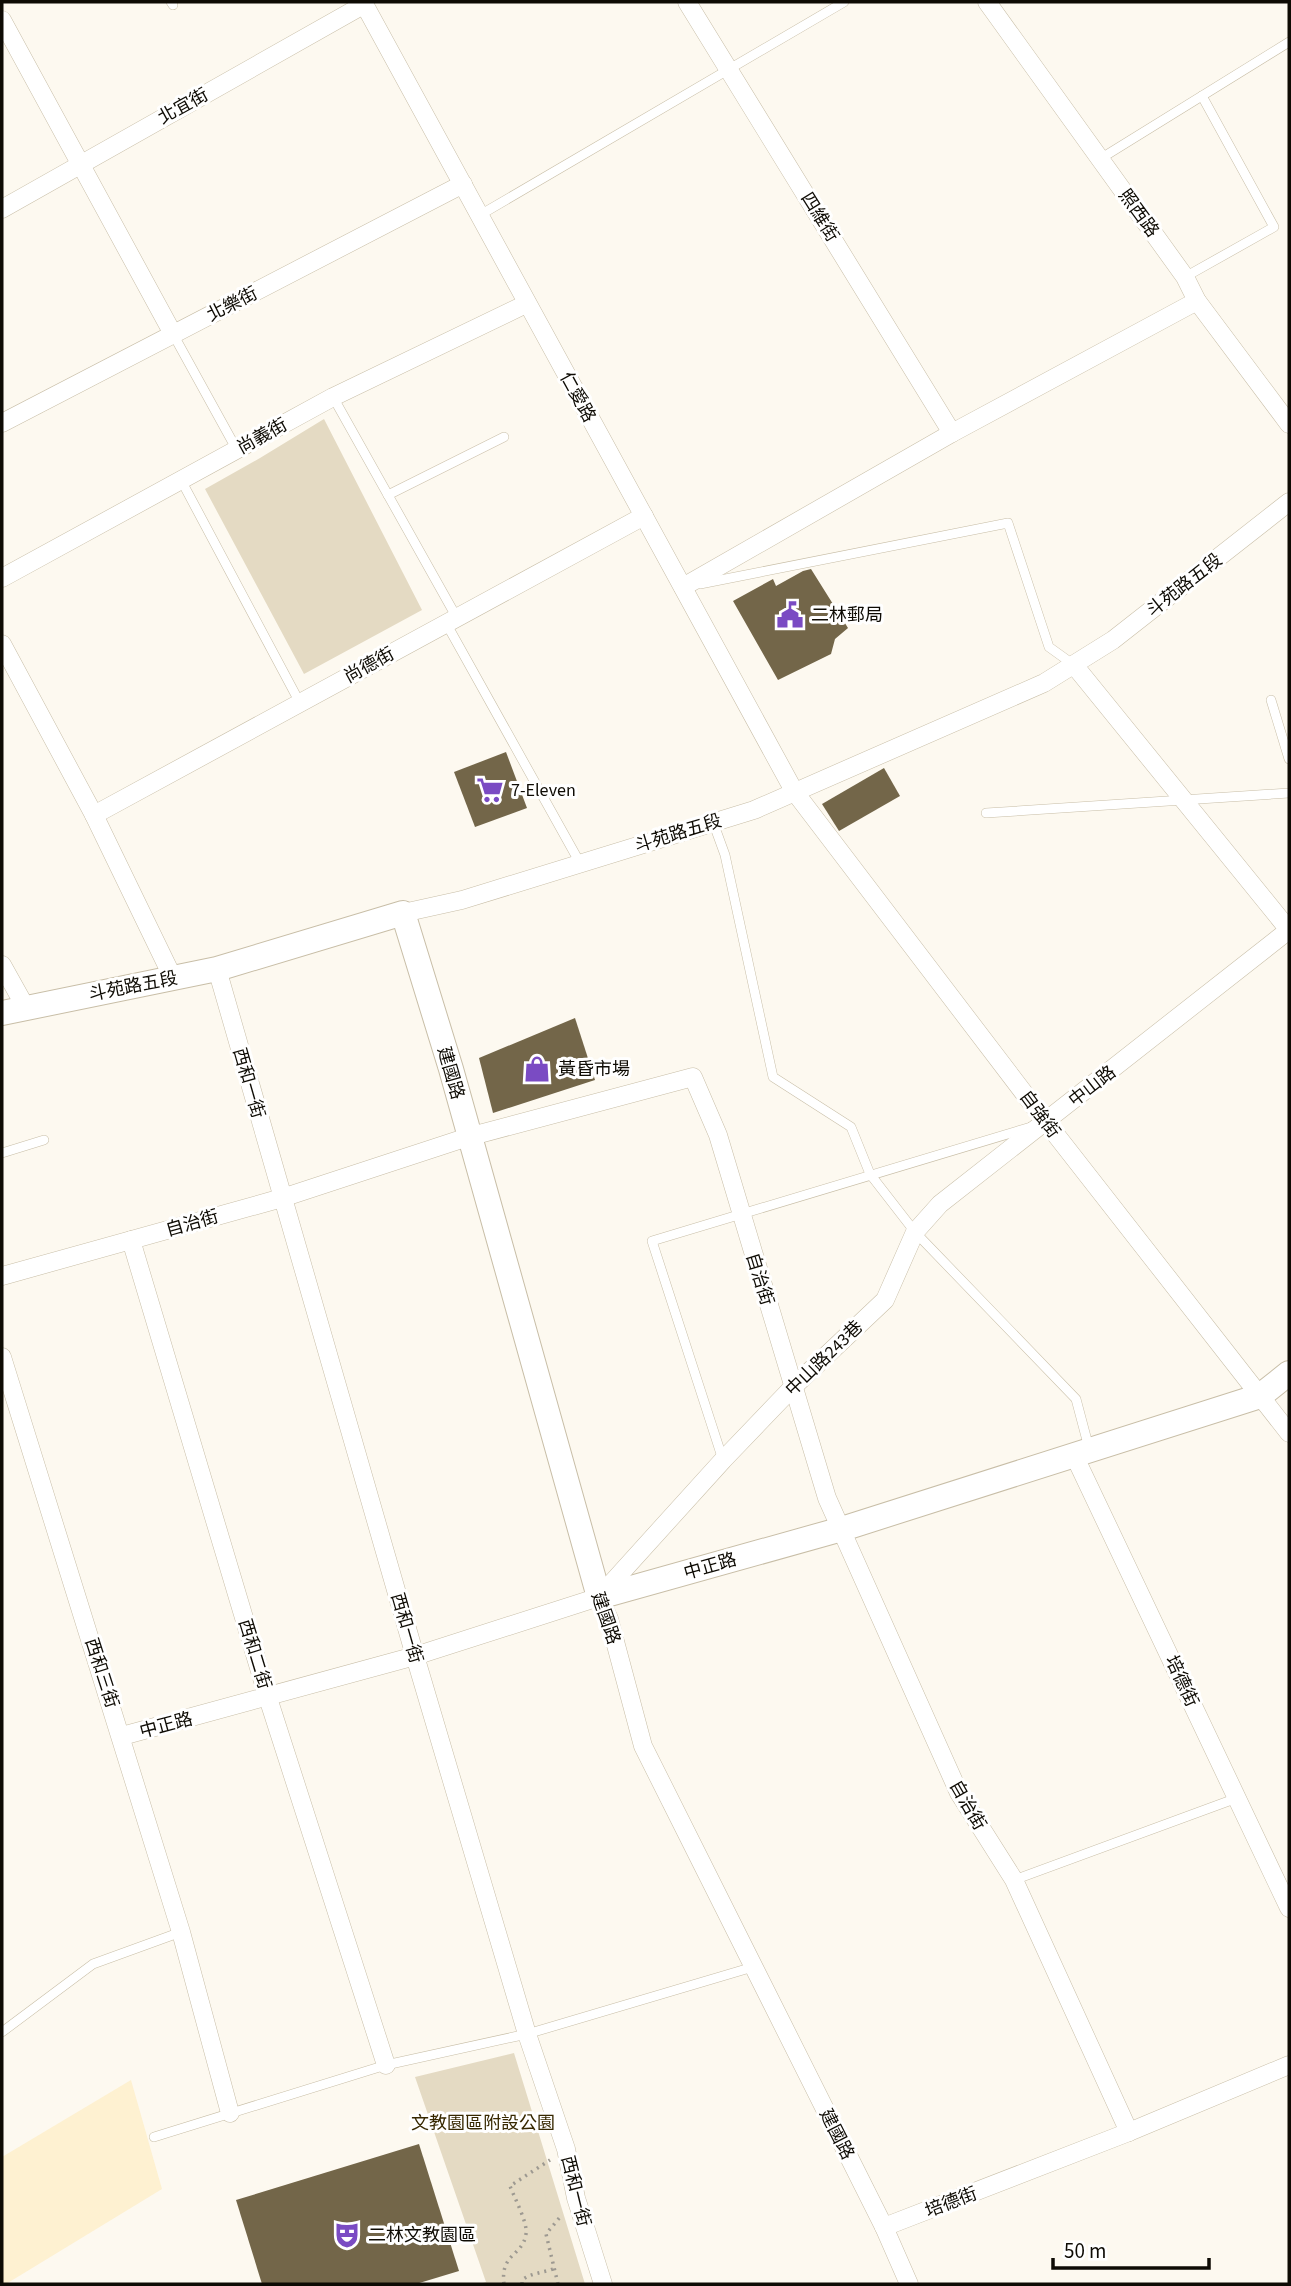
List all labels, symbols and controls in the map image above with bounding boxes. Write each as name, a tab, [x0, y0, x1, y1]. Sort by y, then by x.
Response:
street label: 北宜街	[154, 82, 213, 130]
street label: 照西路	[1113, 184, 1165, 242]
street label: 四維街	[795, 188, 844, 247]
street label: 北樂街	[202, 281, 262, 328]
street label: 仁愛路	[554, 368, 602, 427]
street label: 尚義街	[233, 412, 292, 460]
street label: 斗苑路五段	[1141, 548, 1227, 623]
public building icon: 二林郵局	[775, 600, 805, 630]
place label: 二林郵局	[811, 603, 883, 628]
street label: 尚德街	[340, 641, 399, 689]
supermarket icon: 7-Eleven	[475, 775, 505, 805]
place label: 7-Eleven	[511, 778, 576, 803]
street label: 斗苑路五段	[631, 808, 725, 859]
street label: 斗苑路五段	[87, 966, 180, 1007]
street label: 建國路	[431, 1044, 470, 1103]
street label: 西和一街	[227, 1045, 270, 1121]
shop icon: 黃昏市場	[522, 1054, 552, 1084]
place label: 黃昏市場	[558, 1057, 630, 1082]
street label: 中山路	[1063, 1060, 1121, 1113]
street label: 自強街	[1013, 1085, 1066, 1143]
street label: 自治街	[163, 1204, 222, 1243]
street label: 自治街	[740, 1250, 779, 1309]
street label: 中山路243巷	[780, 1315, 869, 1402]
street label: 中正路	[681, 1547, 740, 1586]
street label: 建國路	[585, 1589, 626, 1648]
street label: 西和一街	[385, 1590, 428, 1666]
street label: 西和二街	[232, 1616, 277, 1692]
street label: 西和三街	[79, 1635, 125, 1711]
street label: 培德街	[1159, 1651, 1204, 1711]
street label: 中正路	[137, 1706, 195, 1745]
street label: 自治街	[943, 1776, 992, 1835]
street label: 建國路	[813, 2104, 860, 2164]
park label: 文教園區附設公園	[411, 2111, 555, 2136]
street label: 西和一街	[555, 2153, 596, 2229]
street label: 培德街	[921, 2181, 981, 2224]
theatre icon: 二林文教園區	[332, 2220, 362, 2250]
place label: 二林文教園區	[368, 2223, 476, 2248]
scale bar	[1053, 2226, 1209, 2270]
text: 50 m	[1064, 2236, 1106, 2266]

